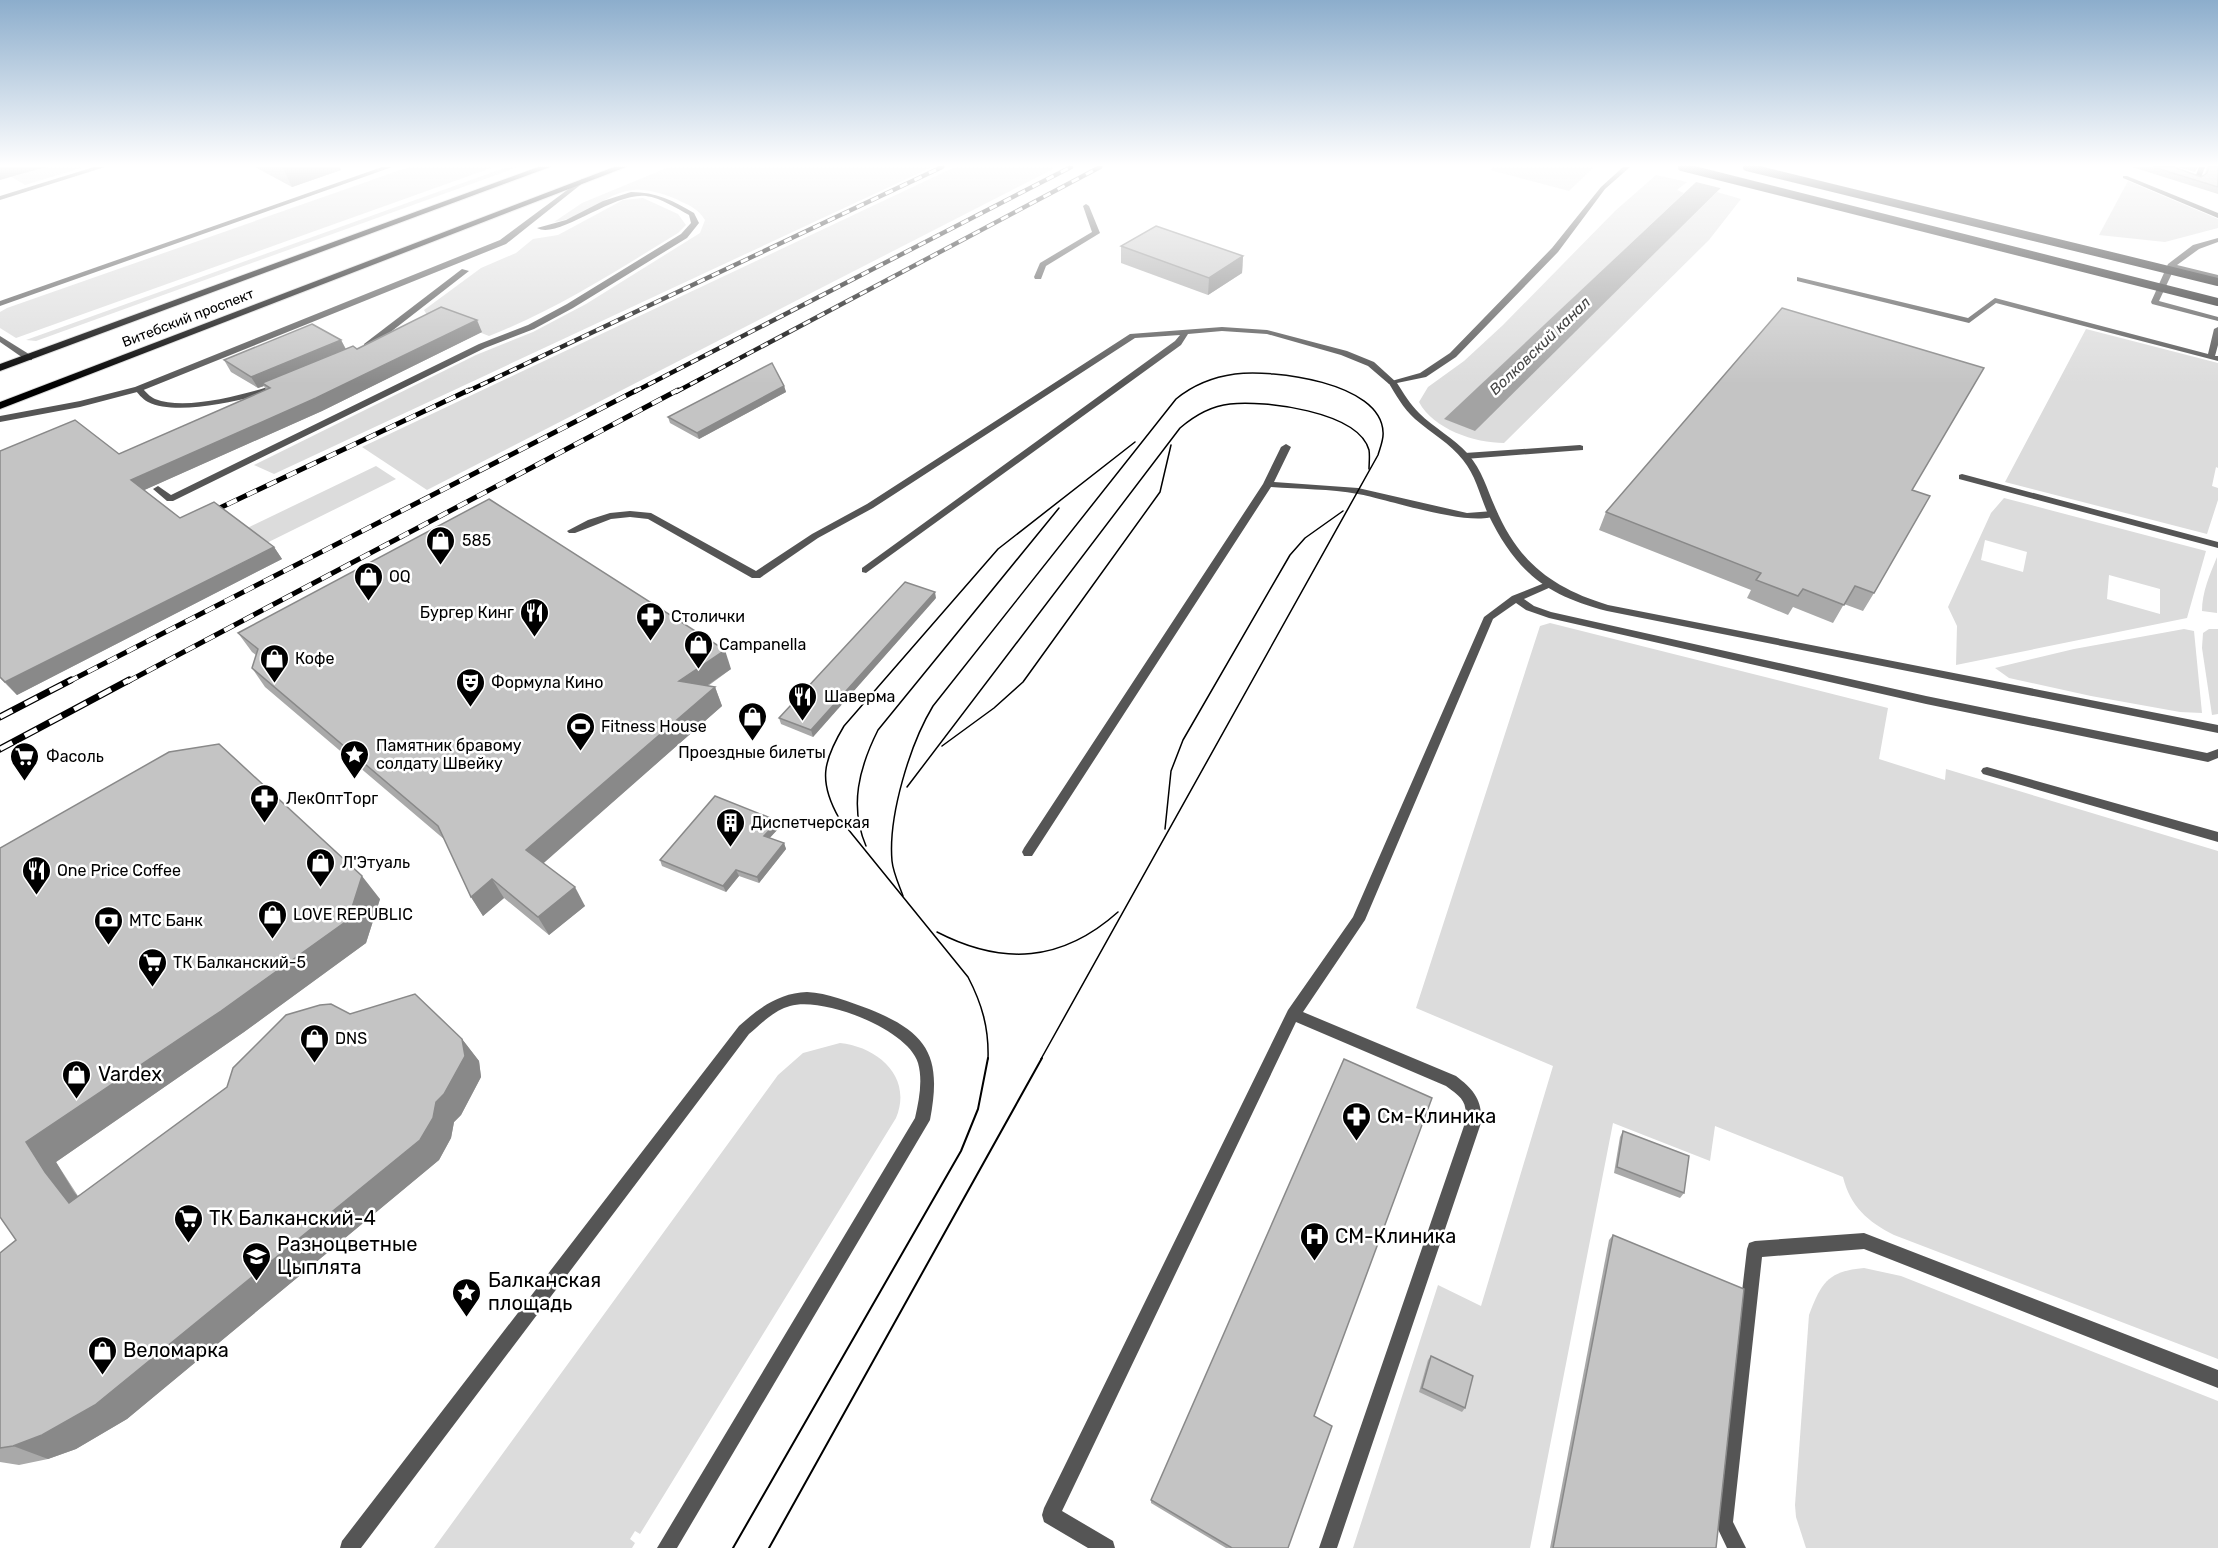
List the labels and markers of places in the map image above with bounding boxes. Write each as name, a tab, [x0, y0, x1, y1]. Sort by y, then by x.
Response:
shop icon: 585	[425, 524, 457, 566]
place label: 585	[462, 531, 491, 550]
shop icon: OQ	[352, 560, 384, 602]
place label: OQ	[389, 567, 411, 586]
restaurant icon: Бургер Кинг	[519, 596, 551, 638]
pharmacy icon: Столички	[634, 600, 666, 642]
place label: Бургер Кинг	[420, 603, 514, 622]
place label: Столички	[671, 607, 745, 626]
shop icon: Campanella	[682, 628, 714, 670]
place label: Campanella	[719, 635, 806, 654]
shop icon: Кофе	[258, 642, 290, 684]
place label: Кофе	[295, 649, 334, 668]
theatre icon: Формула Кино	[454, 666, 486, 708]
place label: Формула Кино	[491, 673, 604, 692]
restaurant icon: Шаверма	[787, 680, 819, 722]
place label: Шаверма	[824, 687, 895, 706]
shop icon: Проездные билеты	[736, 700, 768, 742]
sports icon: Fitness House	[564, 710, 596, 752]
place label: Fitness House	[601, 717, 707, 736]
place label: Памятник бравому солдату Швейку	[376, 736, 522, 773]
place icon: Памятник бравому солдату Швейку	[339, 738, 371, 780]
supermarket icon: Фасоль	[9, 740, 41, 782]
place label: Проездные билеты	[678, 743, 826, 762]
place label: Фасоль	[46, 747, 104, 766]
pharmacy icon: ЛекОптТорг	[249, 782, 281, 824]
place label: ЛекОптТорг	[286, 789, 378, 808]
building icon: Диспетчерская	[714, 806, 746, 848]
place label: Диспетчерская	[751, 813, 870, 832]
shop icon: Л'Этуаль	[305, 846, 337, 888]
place label: Л'Этуаль	[342, 853, 410, 872]
restaurant icon: One Price Coffee	[20, 854, 52, 896]
place label: One Price Coffee	[57, 861, 181, 880]
shop icon: LOVE REPUBLIC	[256, 898, 288, 940]
bank icon: МТС Банк	[92, 904, 124, 946]
place label: LOVE REPUBLIC	[293, 905, 413, 924]
place label: МТС Банк	[129, 911, 203, 930]
supermarket icon: ТК Балканский-5	[136, 946, 168, 988]
place label: ТК Балканский-5	[173, 953, 306, 972]
shop icon: DNS	[298, 1022, 330, 1064]
place label: DNS	[335, 1029, 367, 1048]
shop icon: Vardex	[61, 1058, 93, 1100]
place label: Vardex	[98, 1062, 162, 1086]
pharmacy icon: См-Клиника	[1340, 1100, 1372, 1142]
place label: См-Клиника	[1377, 1104, 1496, 1128]
supermarket icon: ТК Балканский-4	[172, 1202, 204, 1244]
place label: ТК Балканский-4	[209, 1206, 376, 1230]
hospital icon: СМ-Клиника	[1298, 1220, 1330, 1262]
place label: СМ-Клиника	[1335, 1224, 1456, 1248]
place label: Разноцветные Цыплята	[277, 1232, 417, 1279]
school or university icon: Разноцветные Цыплята	[240, 1240, 272, 1282]
place label: Балканская площадь	[488, 1268, 601, 1315]
place icon: Балканская площадь	[451, 1276, 483, 1318]
shop icon: Веломарка	[86, 1334, 118, 1376]
place label: Веломарка	[123, 1338, 229, 1362]

